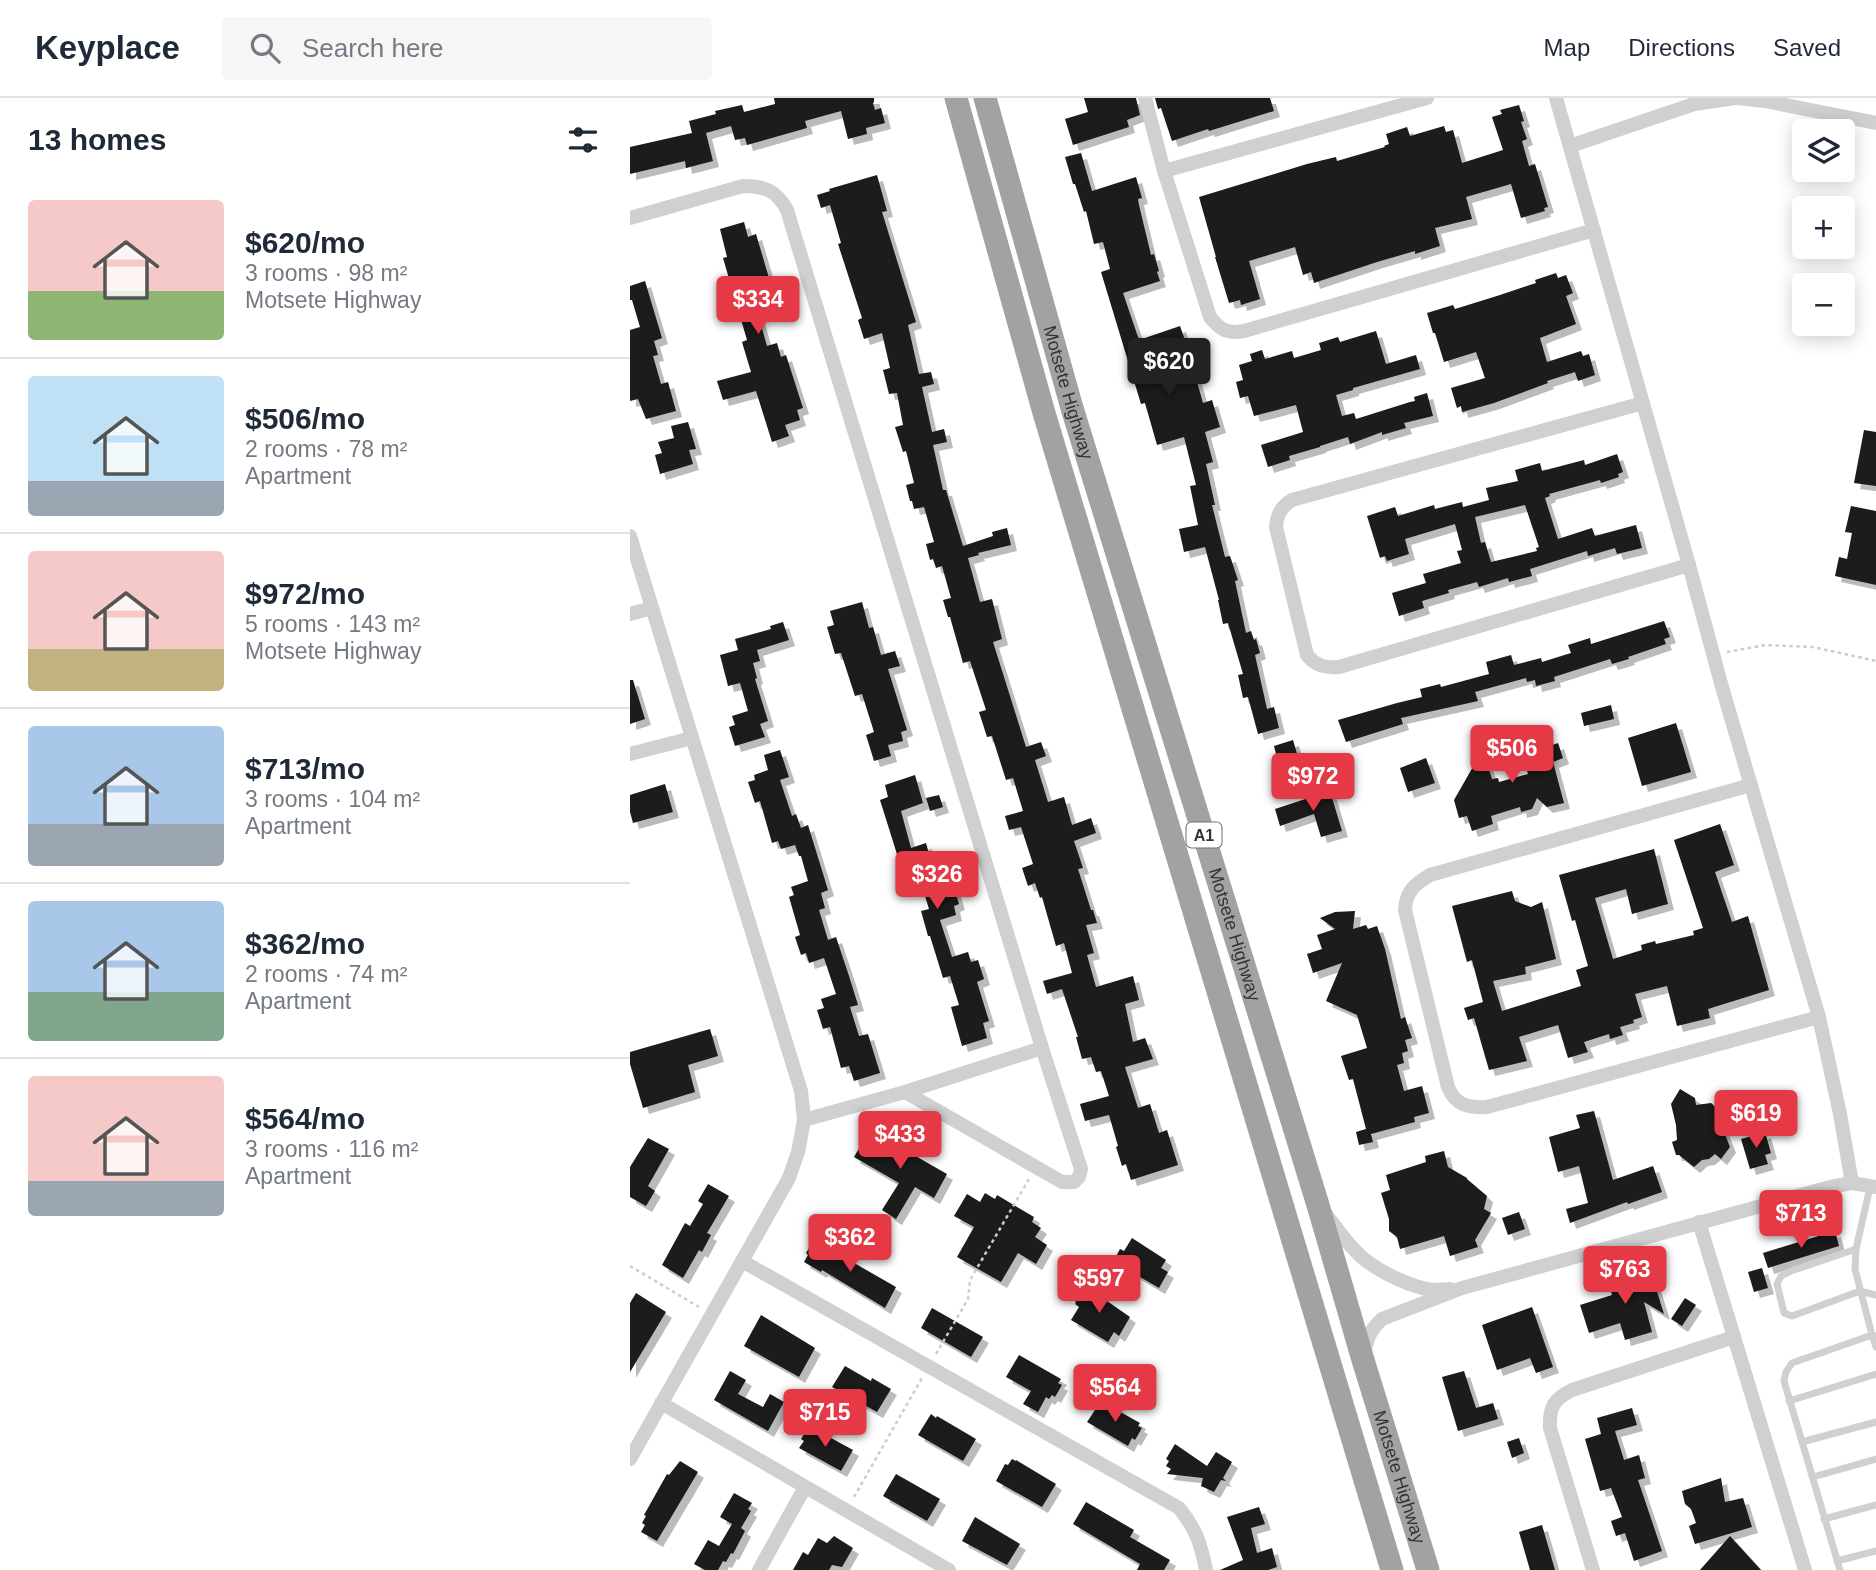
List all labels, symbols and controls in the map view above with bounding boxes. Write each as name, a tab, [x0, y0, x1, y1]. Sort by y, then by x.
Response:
search box	[222, 17, 712, 80]
text: Keyplace	[35, 29, 180, 66]
icon: search	[246, 29, 284, 67]
text: Search here	[302, 33, 444, 63]
text: Map	[1544, 34, 1590, 61]
text: Directions	[1628, 34, 1735, 61]
text: Saved	[1773, 34, 1841, 61]
map controls	[1792, 119, 1855, 336]
button: layers	[1792, 119, 1855, 182]
icon: filters	[564, 121, 602, 159]
text: 13 homes	[28, 123, 166, 156]
button: +	[1792, 196, 1855, 259]
text: $620/mo	[245, 226, 365, 259]
icon: home	[84, 228, 168, 312]
text: 3 rooms · 98 m²	[245, 260, 407, 286]
button: −	[1792, 273, 1855, 336]
pin: $334	[717, 276, 799, 336]
text: $334	[732, 286, 784, 312]
text: Motsete Highway	[245, 287, 421, 313]
street label: Motsete Highway	[1039, 323, 1097, 462]
pin: $620	[1128, 338, 1210, 398]
text: $620	[1143, 348, 1195, 374]
text: $506/mo	[245, 402, 365, 435]
icon: home	[84, 404, 168, 488]
text: 2 rooms · 78 m²	[245, 436, 407, 462]
text: Apartment	[245, 463, 351, 489]
text: $972/mo	[245, 577, 365, 610]
icon: home	[84, 579, 168, 663]
text: 5 rooms · 143 m²	[245, 611, 420, 637]
text: Motsete Highway	[245, 638, 421, 664]
pin: $506	[1471, 726, 1553, 785]
text: $506	[1486, 735, 1538, 761]
text: $713/mo	[245, 752, 365, 785]
icon: home	[84, 754, 168, 838]
pin: $972	[1272, 754, 1354, 813]
text: $972	[1287, 763, 1339, 789]
text: 3 rooms · 104 m²	[245, 786, 420, 812]
text: Apartment	[245, 813, 351, 839]
road number: A1	[1186, 822, 1222, 848]
pin: $326	[896, 852, 978, 911]
text: $326	[911, 861, 963, 887]
street label: Motsete Highway	[1205, 866, 1264, 1003]
text: $362/mo	[245, 927, 365, 960]
icon: home	[84, 929, 168, 1013]
text: 2 rooms · 74 m²	[245, 961, 407, 987]
text: Apartment	[245, 988, 351, 1014]
pin: $619	[1715, 1090, 1797, 1150]
text: $619	[1730, 1100, 1782, 1126]
text: $564/mo	[245, 1102, 365, 1135]
icon: home	[84, 1104, 168, 1188]
pin: $433	[859, 1112, 941, 1171]
text: $433	[874, 1121, 926, 1147]
text: 3 rooms · 116 m²	[245, 1136, 418, 1162]
text: Apartment	[245, 1163, 351, 1189]
pin: $713	[1760, 1190, 1842, 1250]
text: $713	[1775, 1200, 1827, 1226]
pin: $362	[809, 1214, 891, 1274]
text: $362	[824, 1224, 876, 1250]
pin: $763	[1584, 1246, 1666, 1306]
pin: $597	[1058, 1256, 1140, 1315]
text: $763	[1599, 1256, 1651, 1282]
text: $597	[1073, 1265, 1125, 1291]
pin: $564	[1074, 1364, 1156, 1424]
text: $564	[1089, 1374, 1141, 1400]
pin: $715	[784, 1390, 866, 1449]
text: $715	[799, 1399, 851, 1425]
street label: Motsete Highway	[1369, 1408, 1429, 1546]

